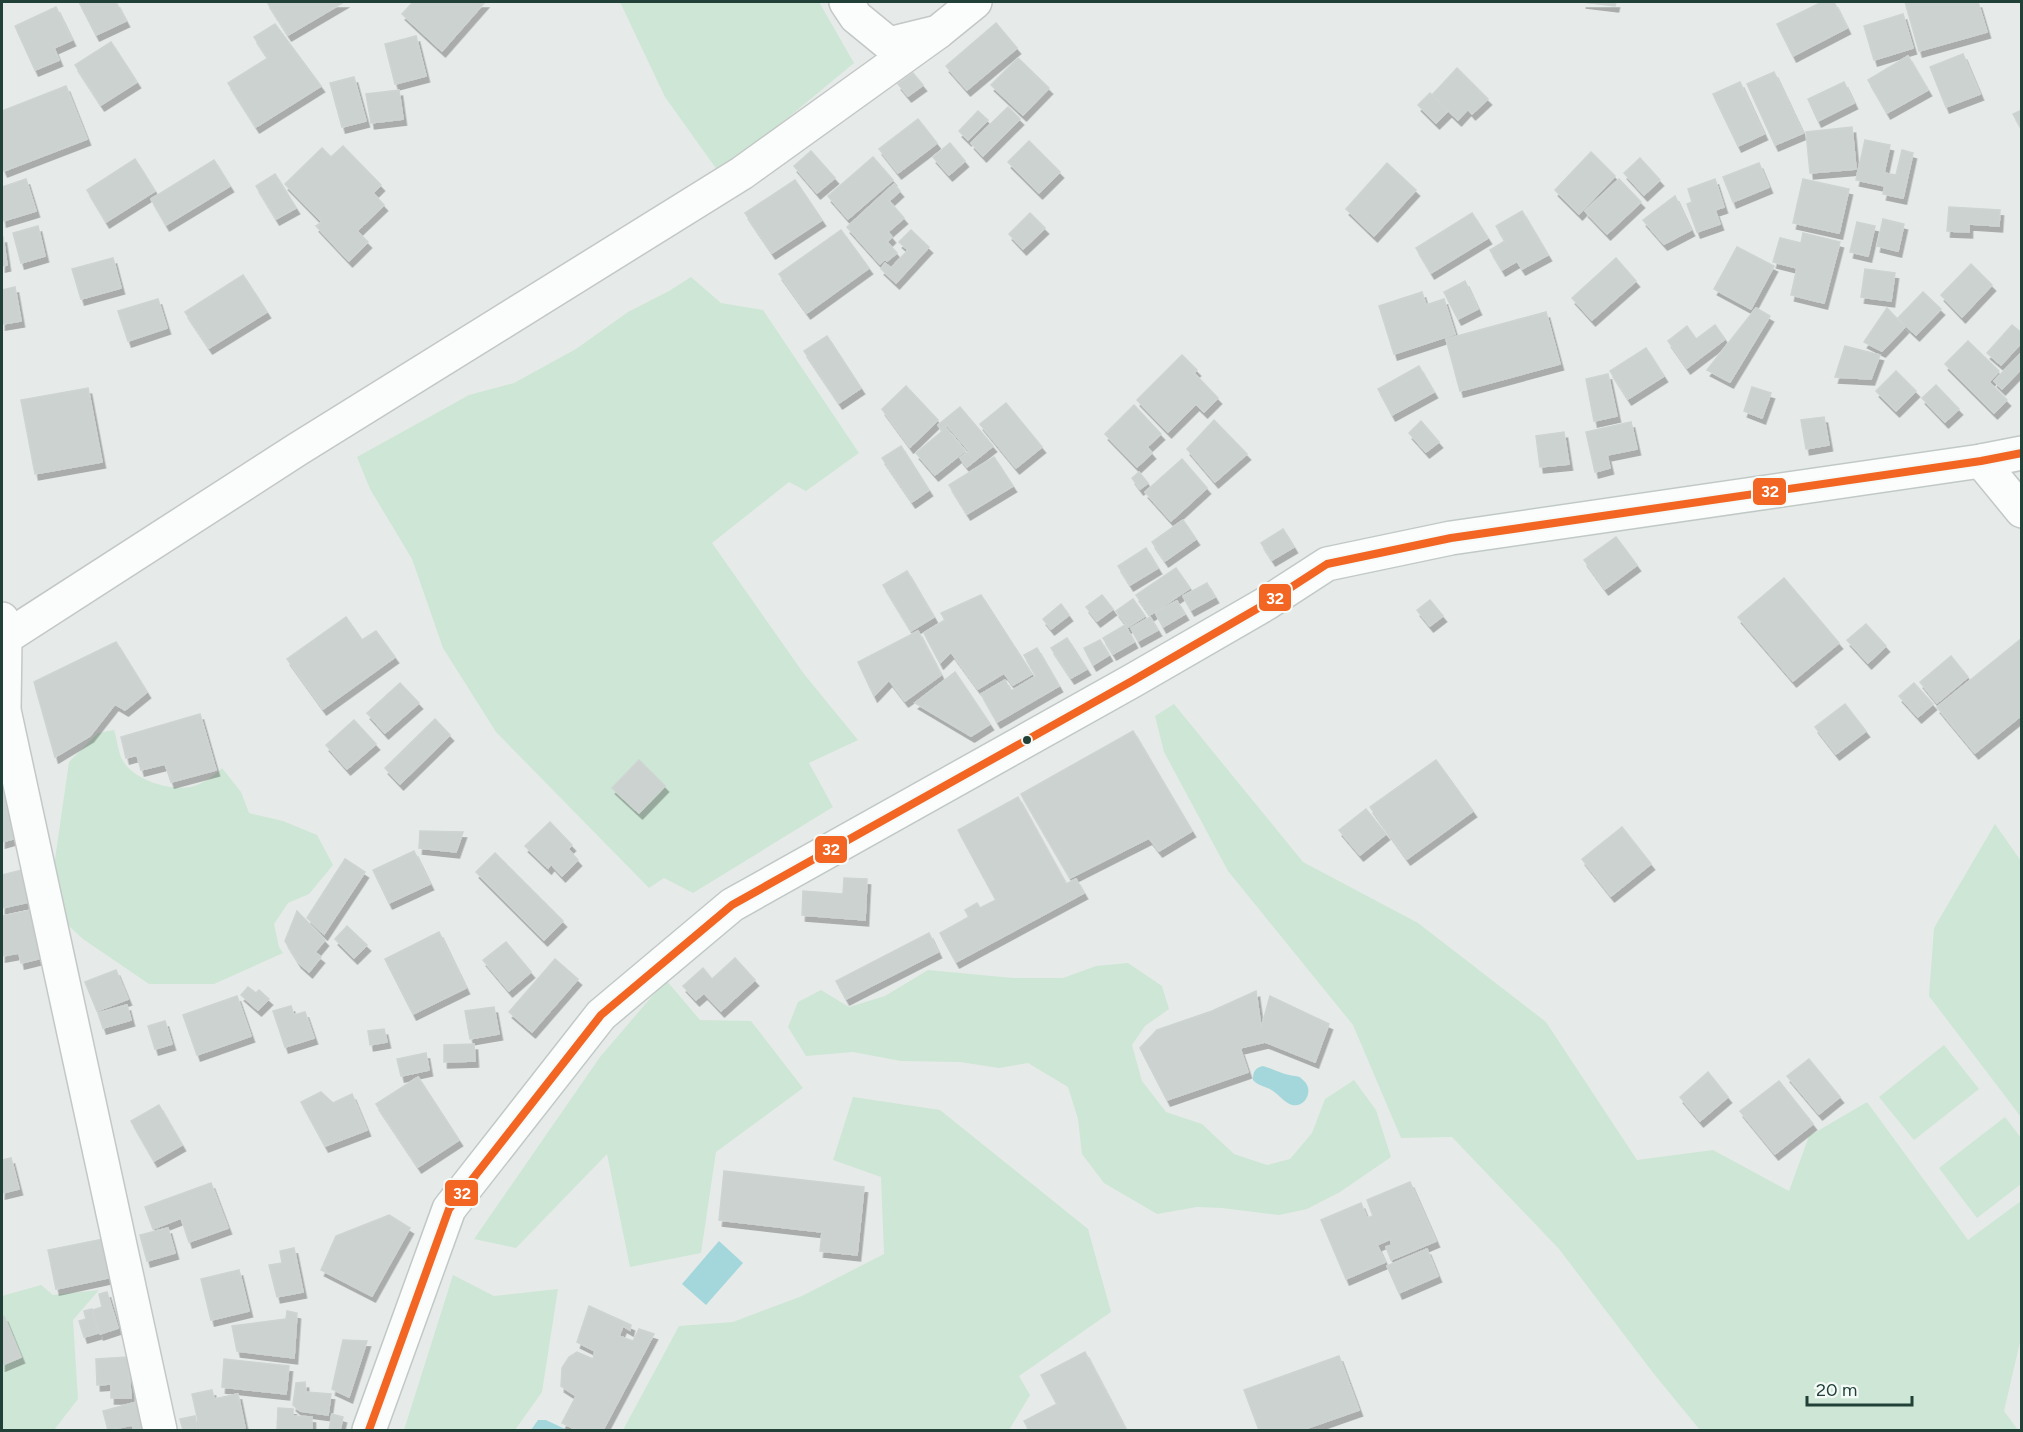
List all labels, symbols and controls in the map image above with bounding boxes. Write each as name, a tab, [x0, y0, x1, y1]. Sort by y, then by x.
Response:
line badge: 32	[1752, 477, 1787, 506]
text: 32	[1761, 482, 1779, 501]
line badge: 32	[1258, 583, 1292, 612]
text: 32	[1266, 589, 1284, 608]
unlabelled marker	[1021, 734, 1033, 746]
line badge: 32	[814, 835, 848, 864]
text: 32	[822, 840, 840, 859]
line badge: 32	[444, 1179, 479, 1207]
text: 32	[453, 1184, 471, 1203]
scale bar	[1807, 1369, 1912, 1407]
text: 20 m	[1816, 1379, 1857, 1401]

